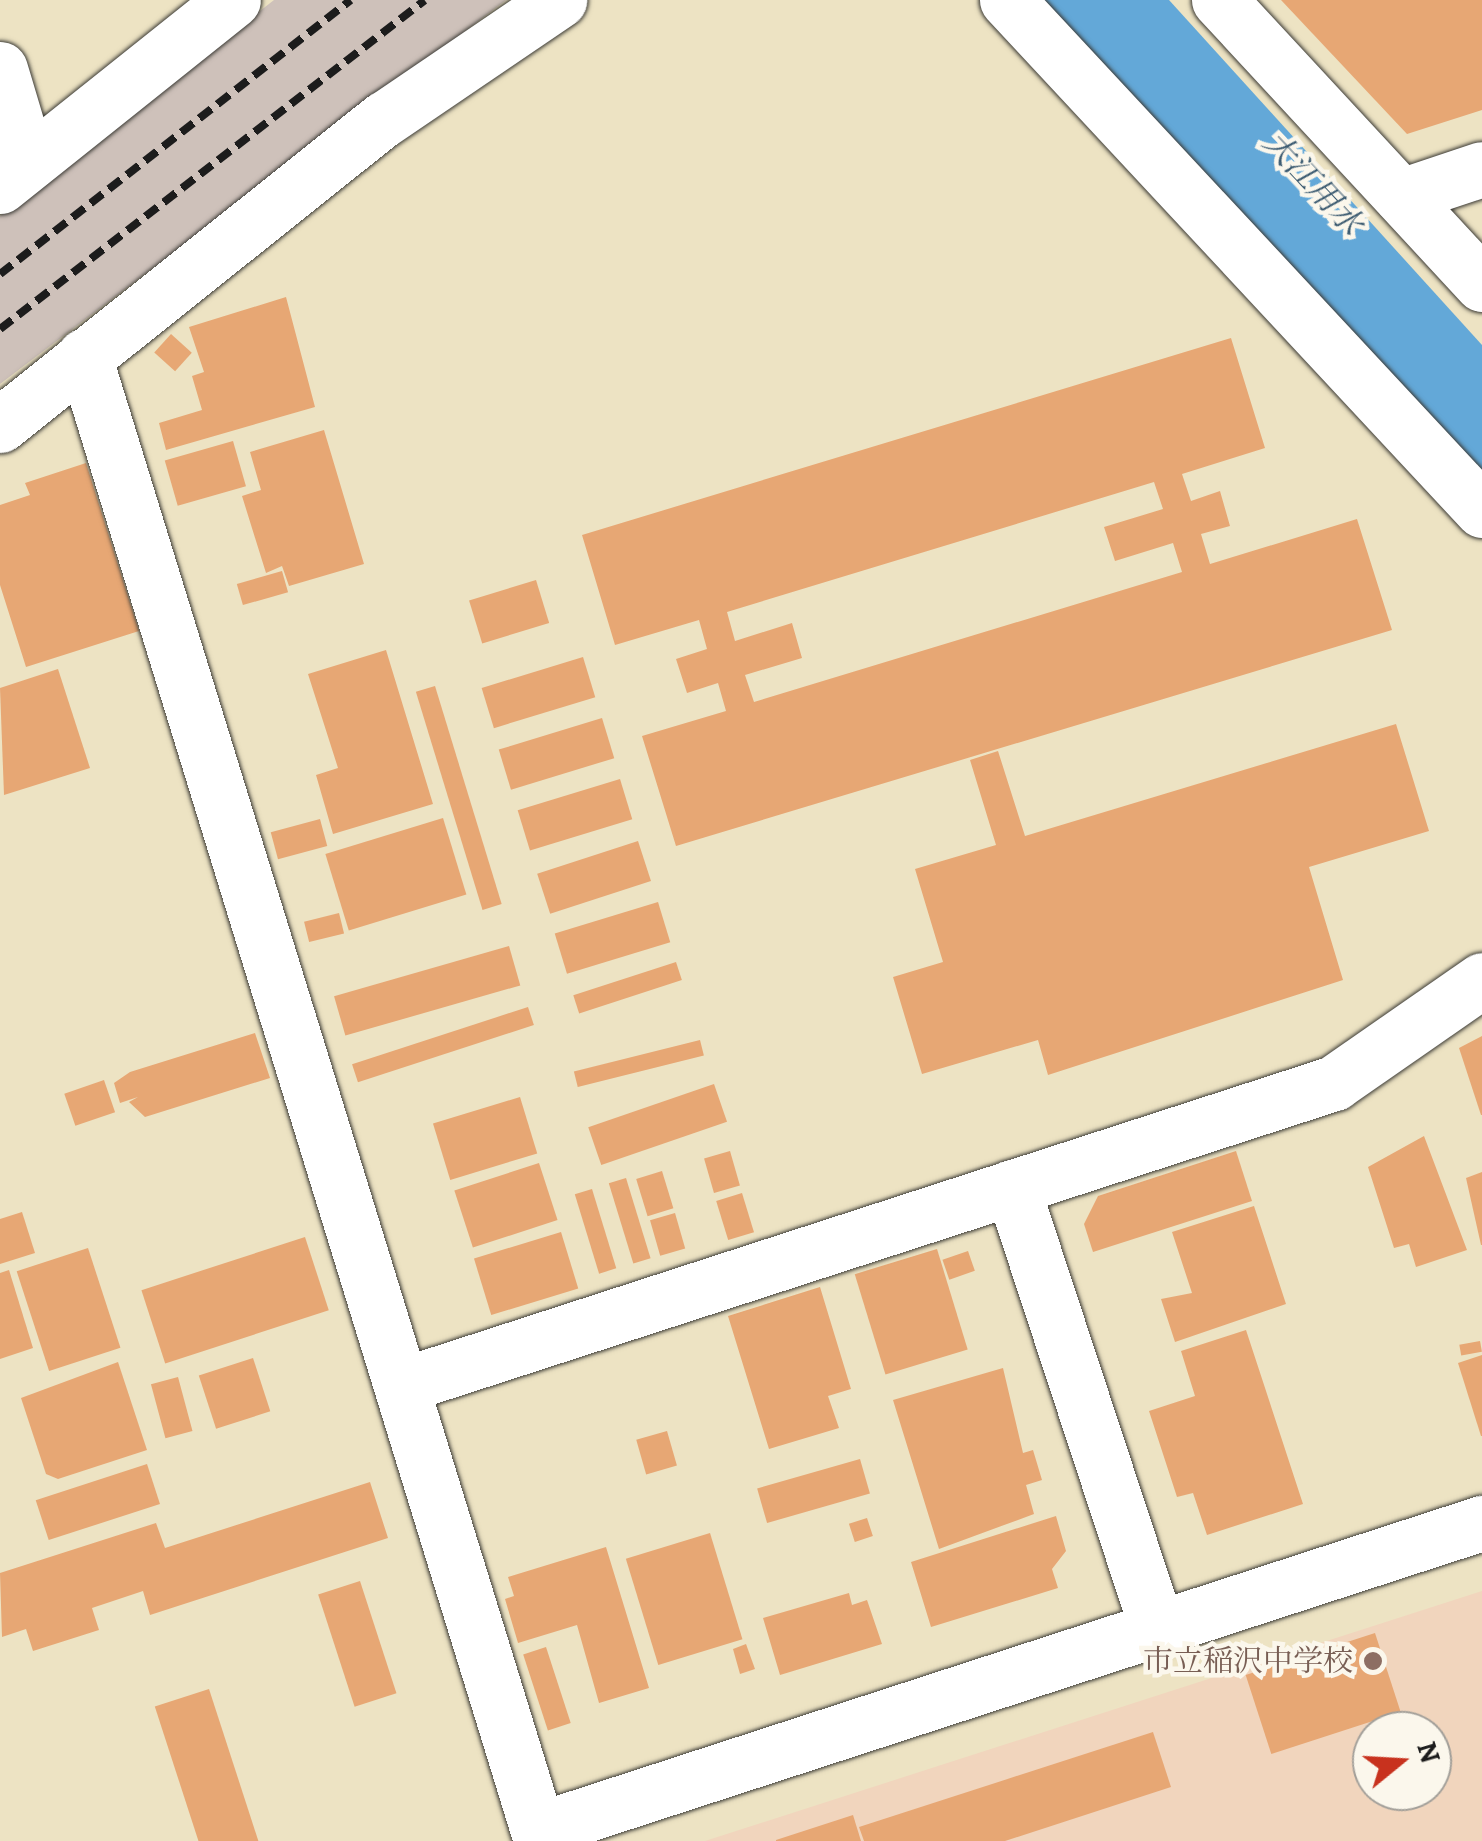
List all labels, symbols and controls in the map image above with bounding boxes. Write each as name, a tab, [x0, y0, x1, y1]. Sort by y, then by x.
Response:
water label: 大江用水	[1255, 123, 1371, 243]
place label: 市立稲沢中学校	[1143, 1643, 1353, 1679]
marker: 市立稲沢中学校	[1362, 1650, 1384, 1672]
north arrow	[1352, 1711, 1452, 1811]
text: N	[1407, 1737, 1450, 1768]

